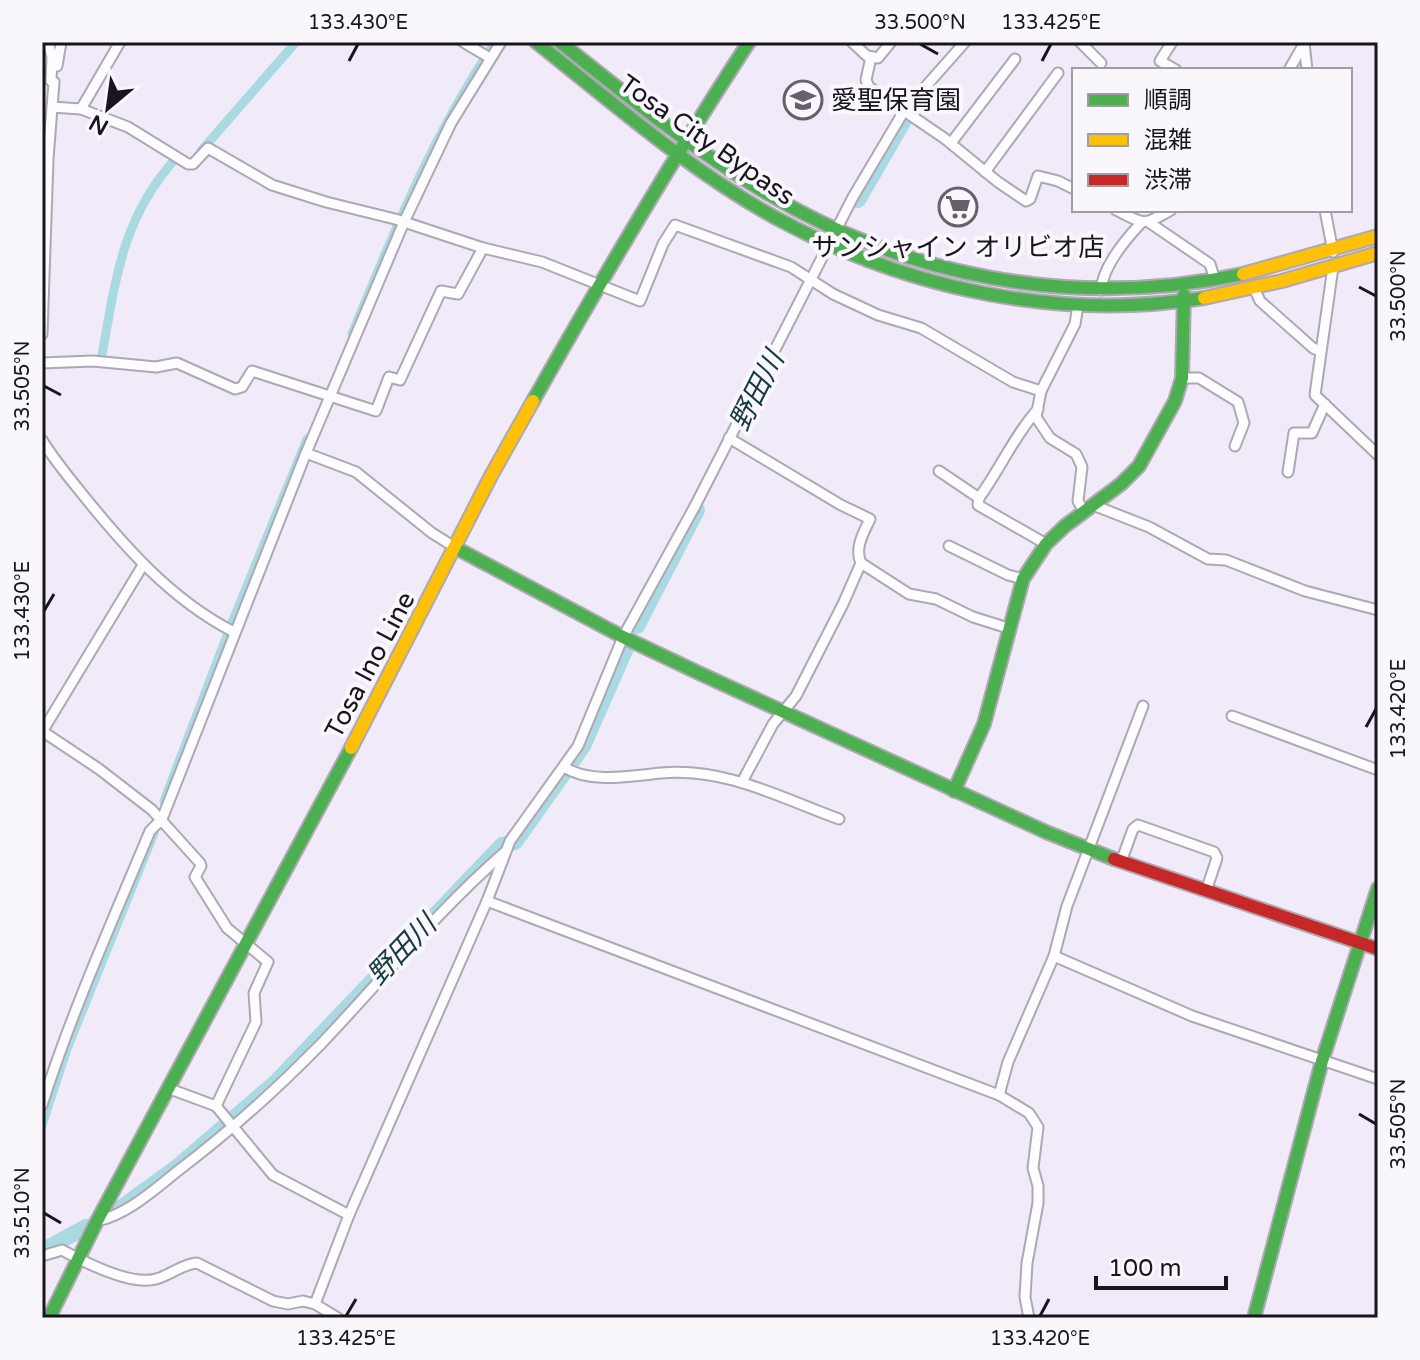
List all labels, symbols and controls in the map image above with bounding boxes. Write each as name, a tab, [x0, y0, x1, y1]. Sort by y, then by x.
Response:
text: 133.430°E	[308, 11, 408, 35]
text: 33.500°N	[874, 11, 966, 35]
text: 133.425°E	[1001, 11, 1101, 35]
north arrow	[68, 68, 148, 148]
street label: Tosa City Bypass	[614, 68, 800, 212]
legend	[1072, 68, 1352, 212]
school or university icon: 愛聖保育園	[782, 79, 824, 121]
place label: 愛聖保育園	[831, 85, 961, 116]
text: 順調	[1144, 86, 1192, 115]
text: N	[85, 109, 113, 140]
text: 混雑	[1144, 126, 1192, 155]
text: 渋滞	[1144, 166, 1192, 195]
supermarket icon: サンシャイン オリビオ店	[937, 186, 979, 228]
place label: サンシャイン オリビオ店	[812, 232, 1104, 263]
text: 33.500°N	[1387, 250, 1411, 342]
text: 33.505°N	[11, 340, 35, 432]
water label: 野田川	[723, 343, 793, 436]
text: 133.430°E	[11, 561, 35, 661]
street label: Tosa Ino Line	[318, 586, 422, 744]
text: 133.420°E	[1387, 659, 1411, 759]
water label: 野田川	[361, 906, 445, 992]
text: 33.505°N	[1387, 1078, 1411, 1170]
text: 33.510°N	[11, 1167, 35, 1259]
scale bar	[1096, 1240, 1226, 1290]
text: 100 m	[1108, 1254, 1182, 1283]
text: 133.425°E	[296, 1327, 396, 1351]
text: 133.420°E	[990, 1327, 1090, 1351]

